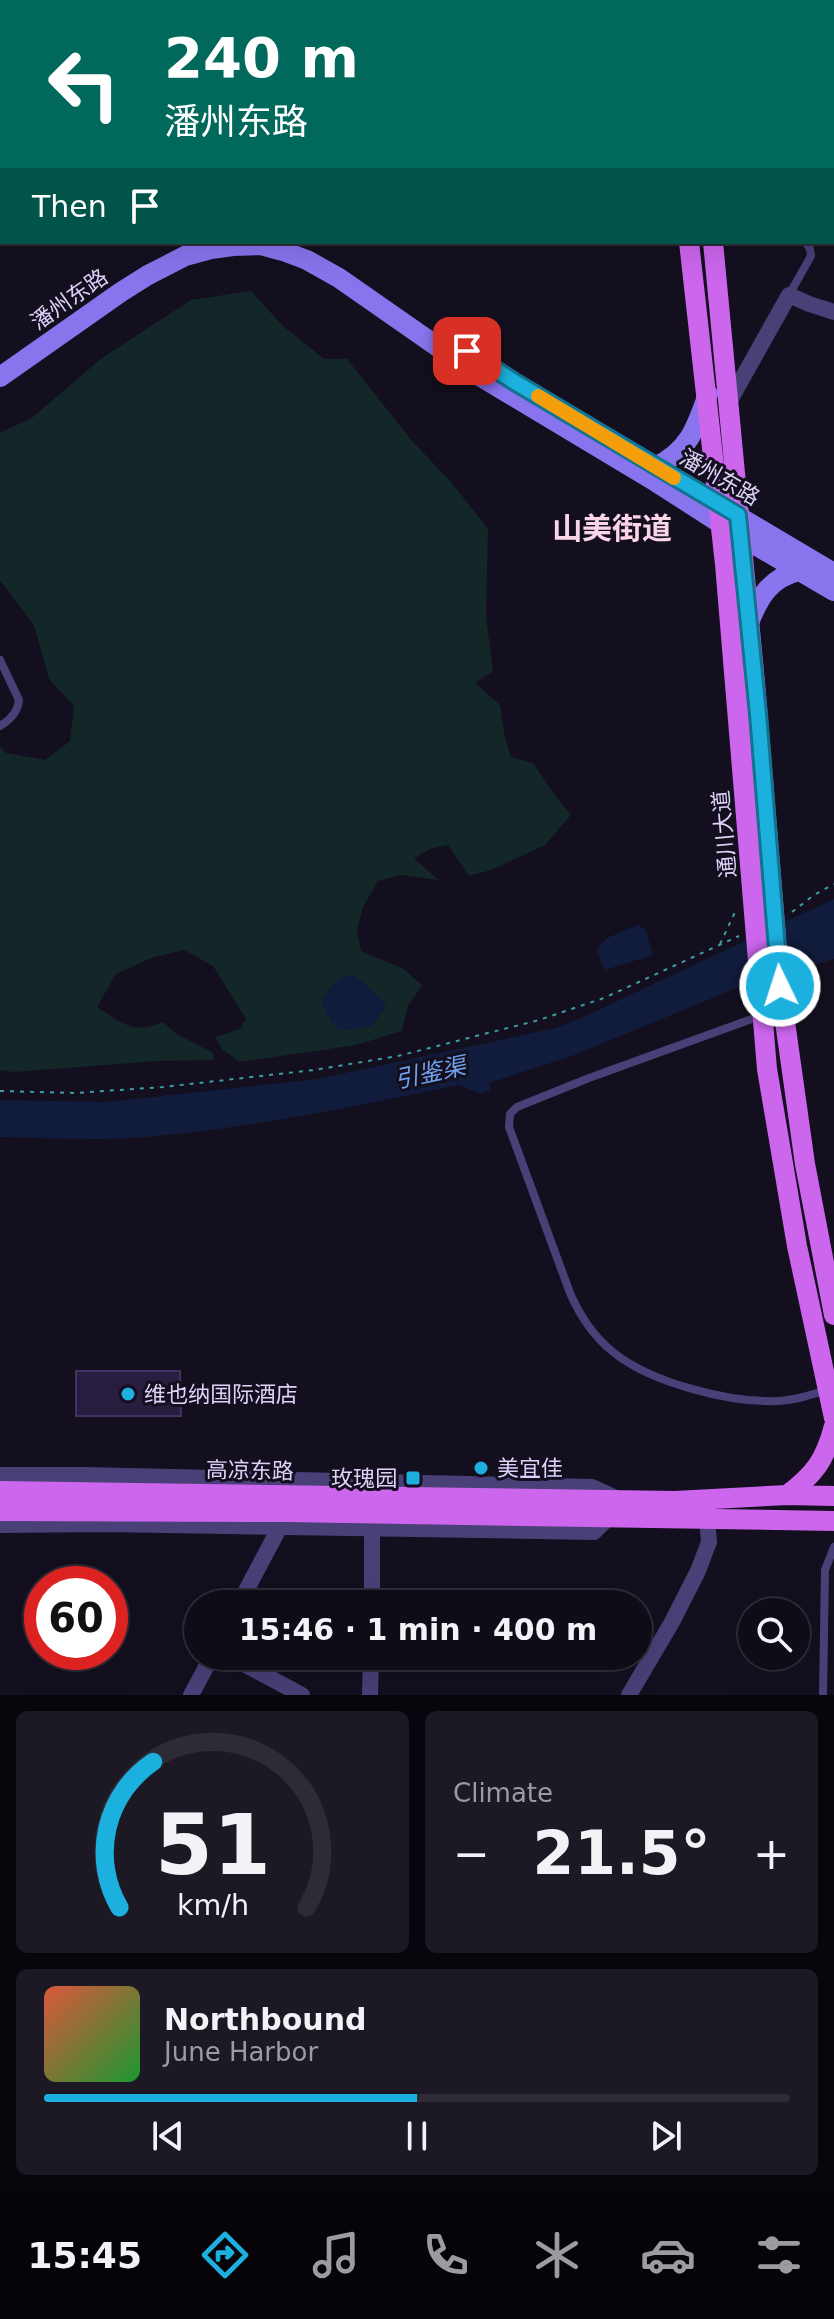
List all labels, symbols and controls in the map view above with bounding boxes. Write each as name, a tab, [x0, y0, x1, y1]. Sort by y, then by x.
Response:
text: 240 m	[164, 25, 359, 90]
icon: left	[32, 32, 136, 136]
text: 潘州东路	[164, 101, 308, 142]
icon: arrive	[123, 184, 167, 228]
text: Then	[32, 189, 107, 224]
street label: 潘州东路	[26, 264, 113, 335]
pin	[433, 317, 501, 385]
icon: arrive	[445, 329, 489, 373]
street label: 潘州东路	[675, 445, 764, 510]
district label: 山美街道	[552, 511, 672, 546]
street label: 通川大道	[708, 789, 741, 879]
position arrow	[738, 944, 822, 1028]
water label: 引鉴渠	[392, 1051, 471, 1094]
place label: 维也纳国际酒店	[144, 1382, 298, 1407]
marker: 维也纳国际酒店	[119, 1385, 137, 1403]
place label: 美宜佳	[497, 1456, 563, 1481]
street label: 高凉东路	[206, 1457, 294, 1484]
marker: 美宜佳	[472, 1459, 490, 1477]
place label: 玫瑰园	[331, 1466, 397, 1491]
marker: 玫瑰园	[404, 1469, 422, 1487]
speed limit sign: 60	[24, 1566, 128, 1670]
map controls	[738, 1598, 810, 1670]
button: search	[738, 1598, 810, 1670]
text: 15:46 · 1 min · 400 m	[239, 1612, 597, 1647]
text: Climate	[453, 1778, 553, 1808]
text: 51	[155, 1797, 270, 1894]
text: 21.5°	[532, 1818, 711, 1888]
text: −	[453, 1828, 490, 1879]
text: +	[753, 1828, 790, 1879]
text: km/h	[176, 1888, 249, 1922]
text: Northbound	[164, 2002, 367, 2037]
text: June Harbor	[164, 2037, 318, 2067]
icon: previous	[146, 2114, 190, 2158]
icon: pause	[395, 2114, 439, 2158]
icon: next	[644, 2114, 688, 2158]
icon: directions	[197, 2227, 253, 2283]
icon: music	[308, 2227, 364, 2283]
icon: phone	[418, 2227, 474, 2283]
icon: climate	[529, 2227, 585, 2283]
icon: car	[640, 2227, 696, 2283]
icon: filters	[751, 2227, 807, 2283]
text: 15:45	[27, 2235, 142, 2276]

